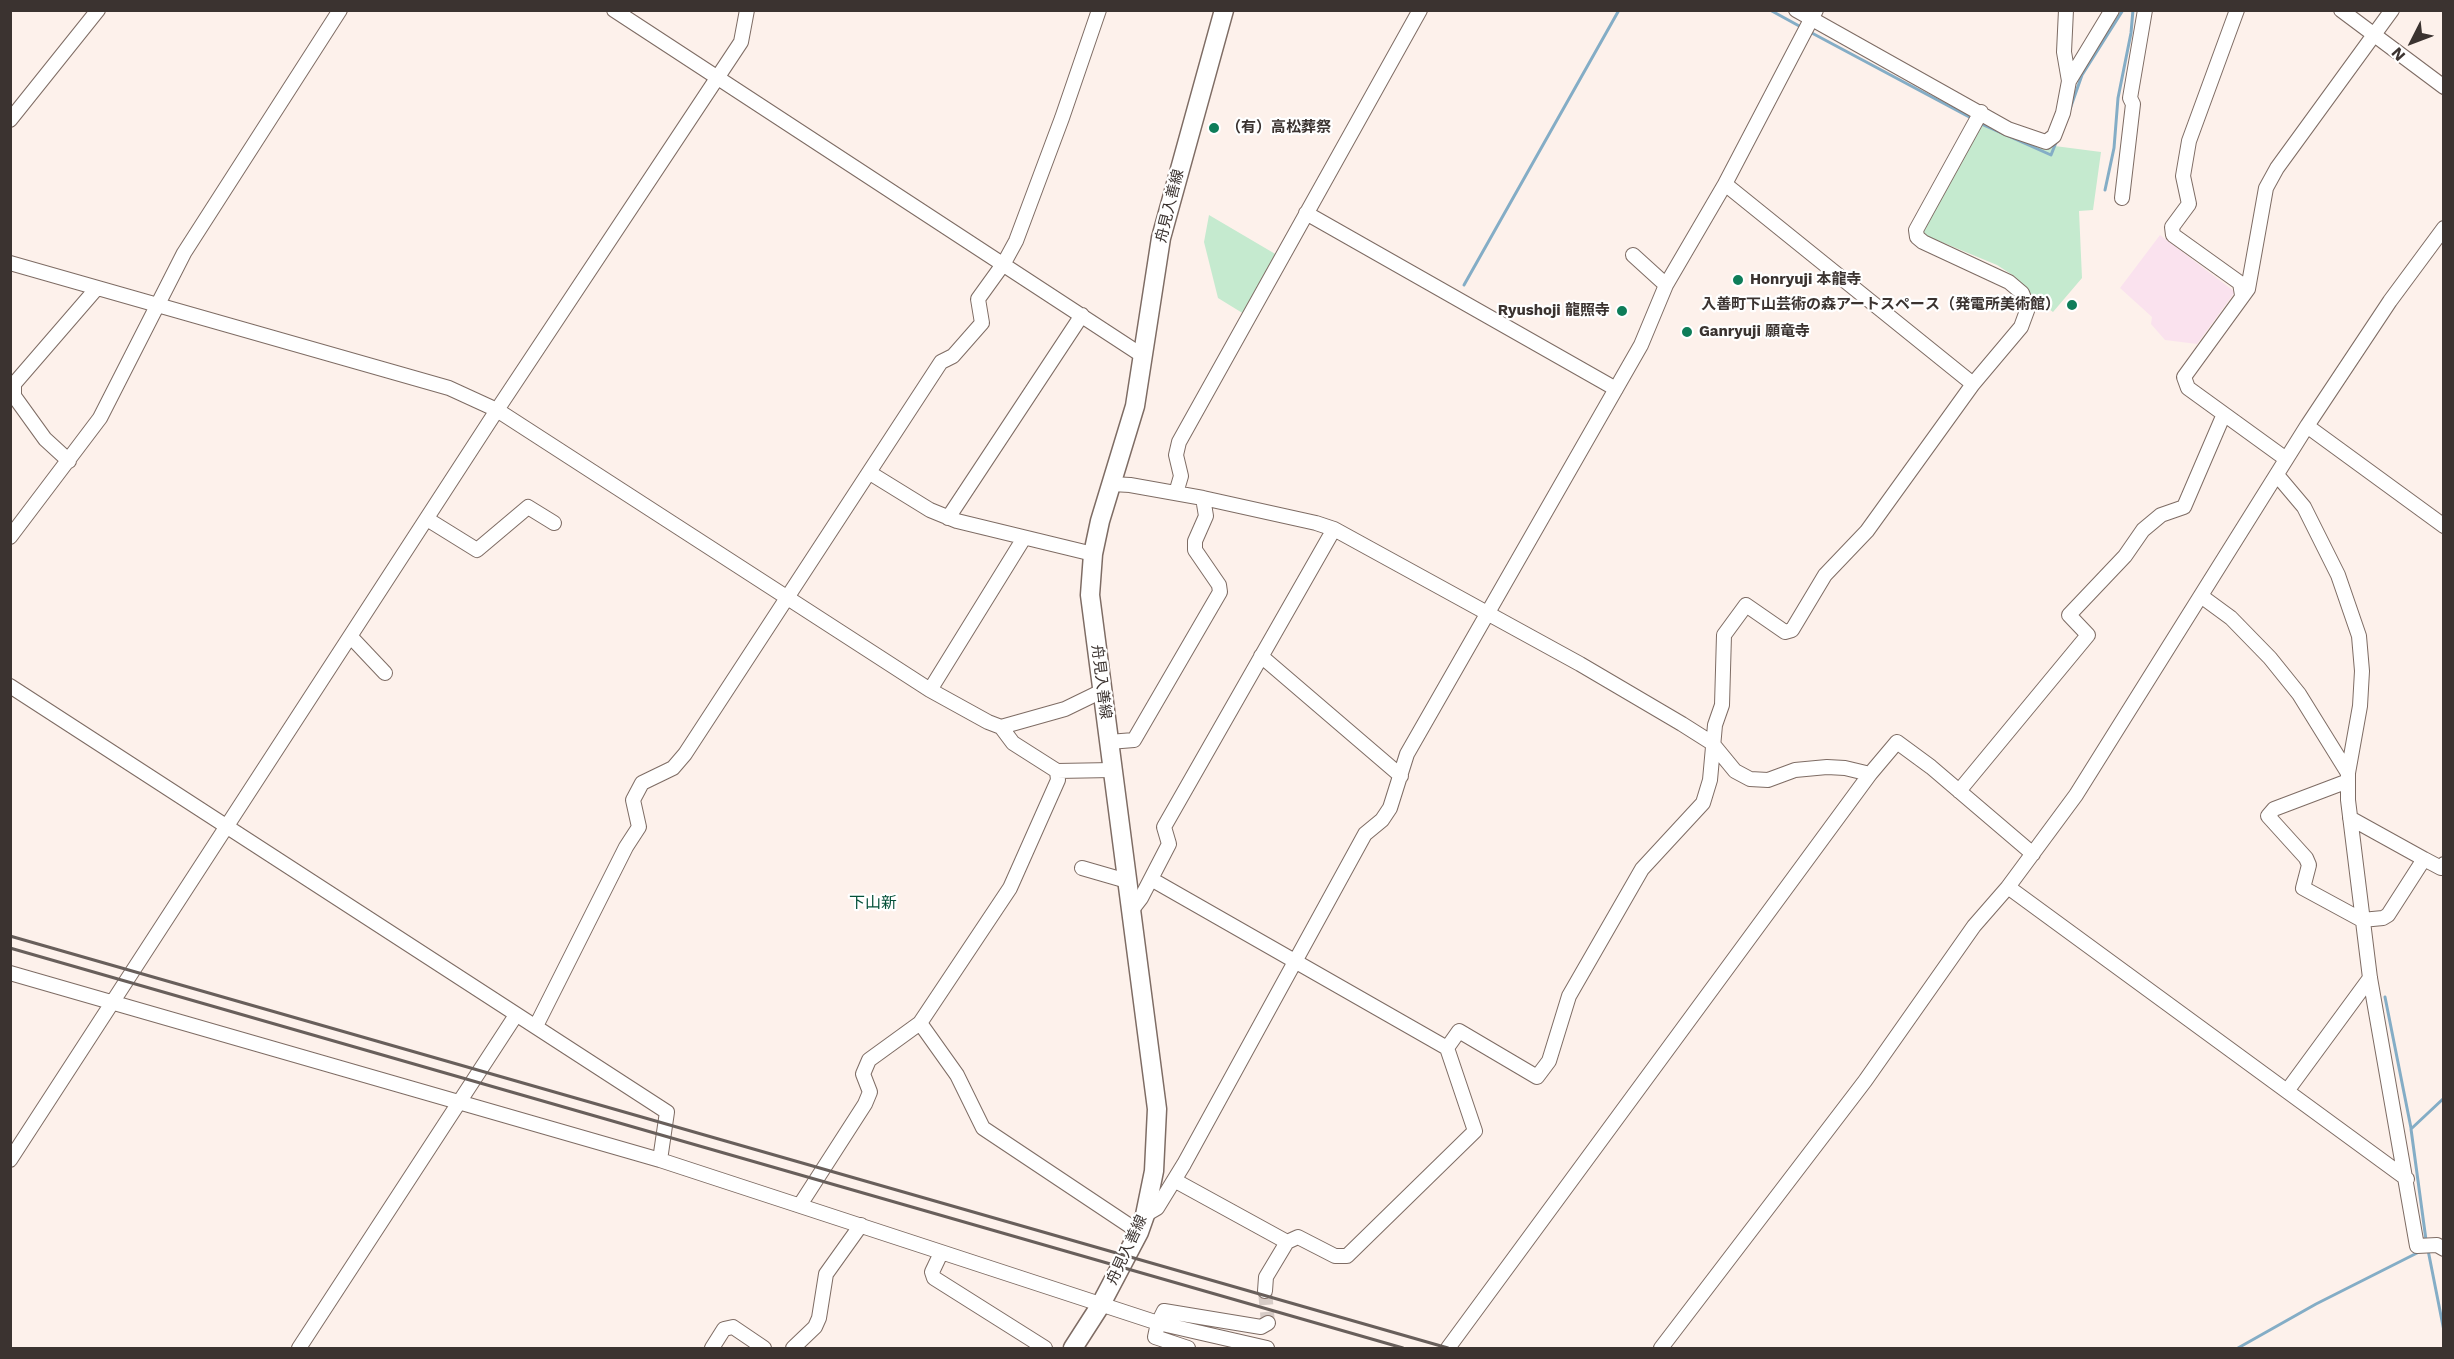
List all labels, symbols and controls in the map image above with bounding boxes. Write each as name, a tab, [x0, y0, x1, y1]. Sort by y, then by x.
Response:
north arrow	[2382, 12, 2442, 72]
text: N	[2387, 44, 2409, 65]
place label: （有）高松葬祭	[1226, 119, 1331, 137]
marker: （有）高松葬祭	[1207, 121, 1221, 135]
street label: 舟見入善線	[1152, 167, 1188, 245]
place label: Honryuji 本龍寺	[1750, 271, 1862, 289]
marker: Honryuji 本龍寺	[1731, 273, 1745, 287]
place label: 入善町下山芸術の森アートスペース（発電所美術館）	[1701, 296, 2060, 314]
marker: 入善町下山芸術の森アートスペース（発電所美術館）	[2065, 298, 2079, 312]
place label: Ryushoji 龍照寺	[1498, 302, 1610, 320]
marker: Ryushoji 龍照寺	[1615, 304, 1629, 318]
place label: Ganryuji 願竜寺	[1699, 323, 1810, 341]
marker: Ganryuji 願竜寺	[1680, 325, 1694, 339]
street label: 舟見入善線	[1087, 644, 1115, 720]
district label: 下山新	[849, 893, 897, 913]
street label: 舟見入善線	[1103, 1212, 1151, 1288]

